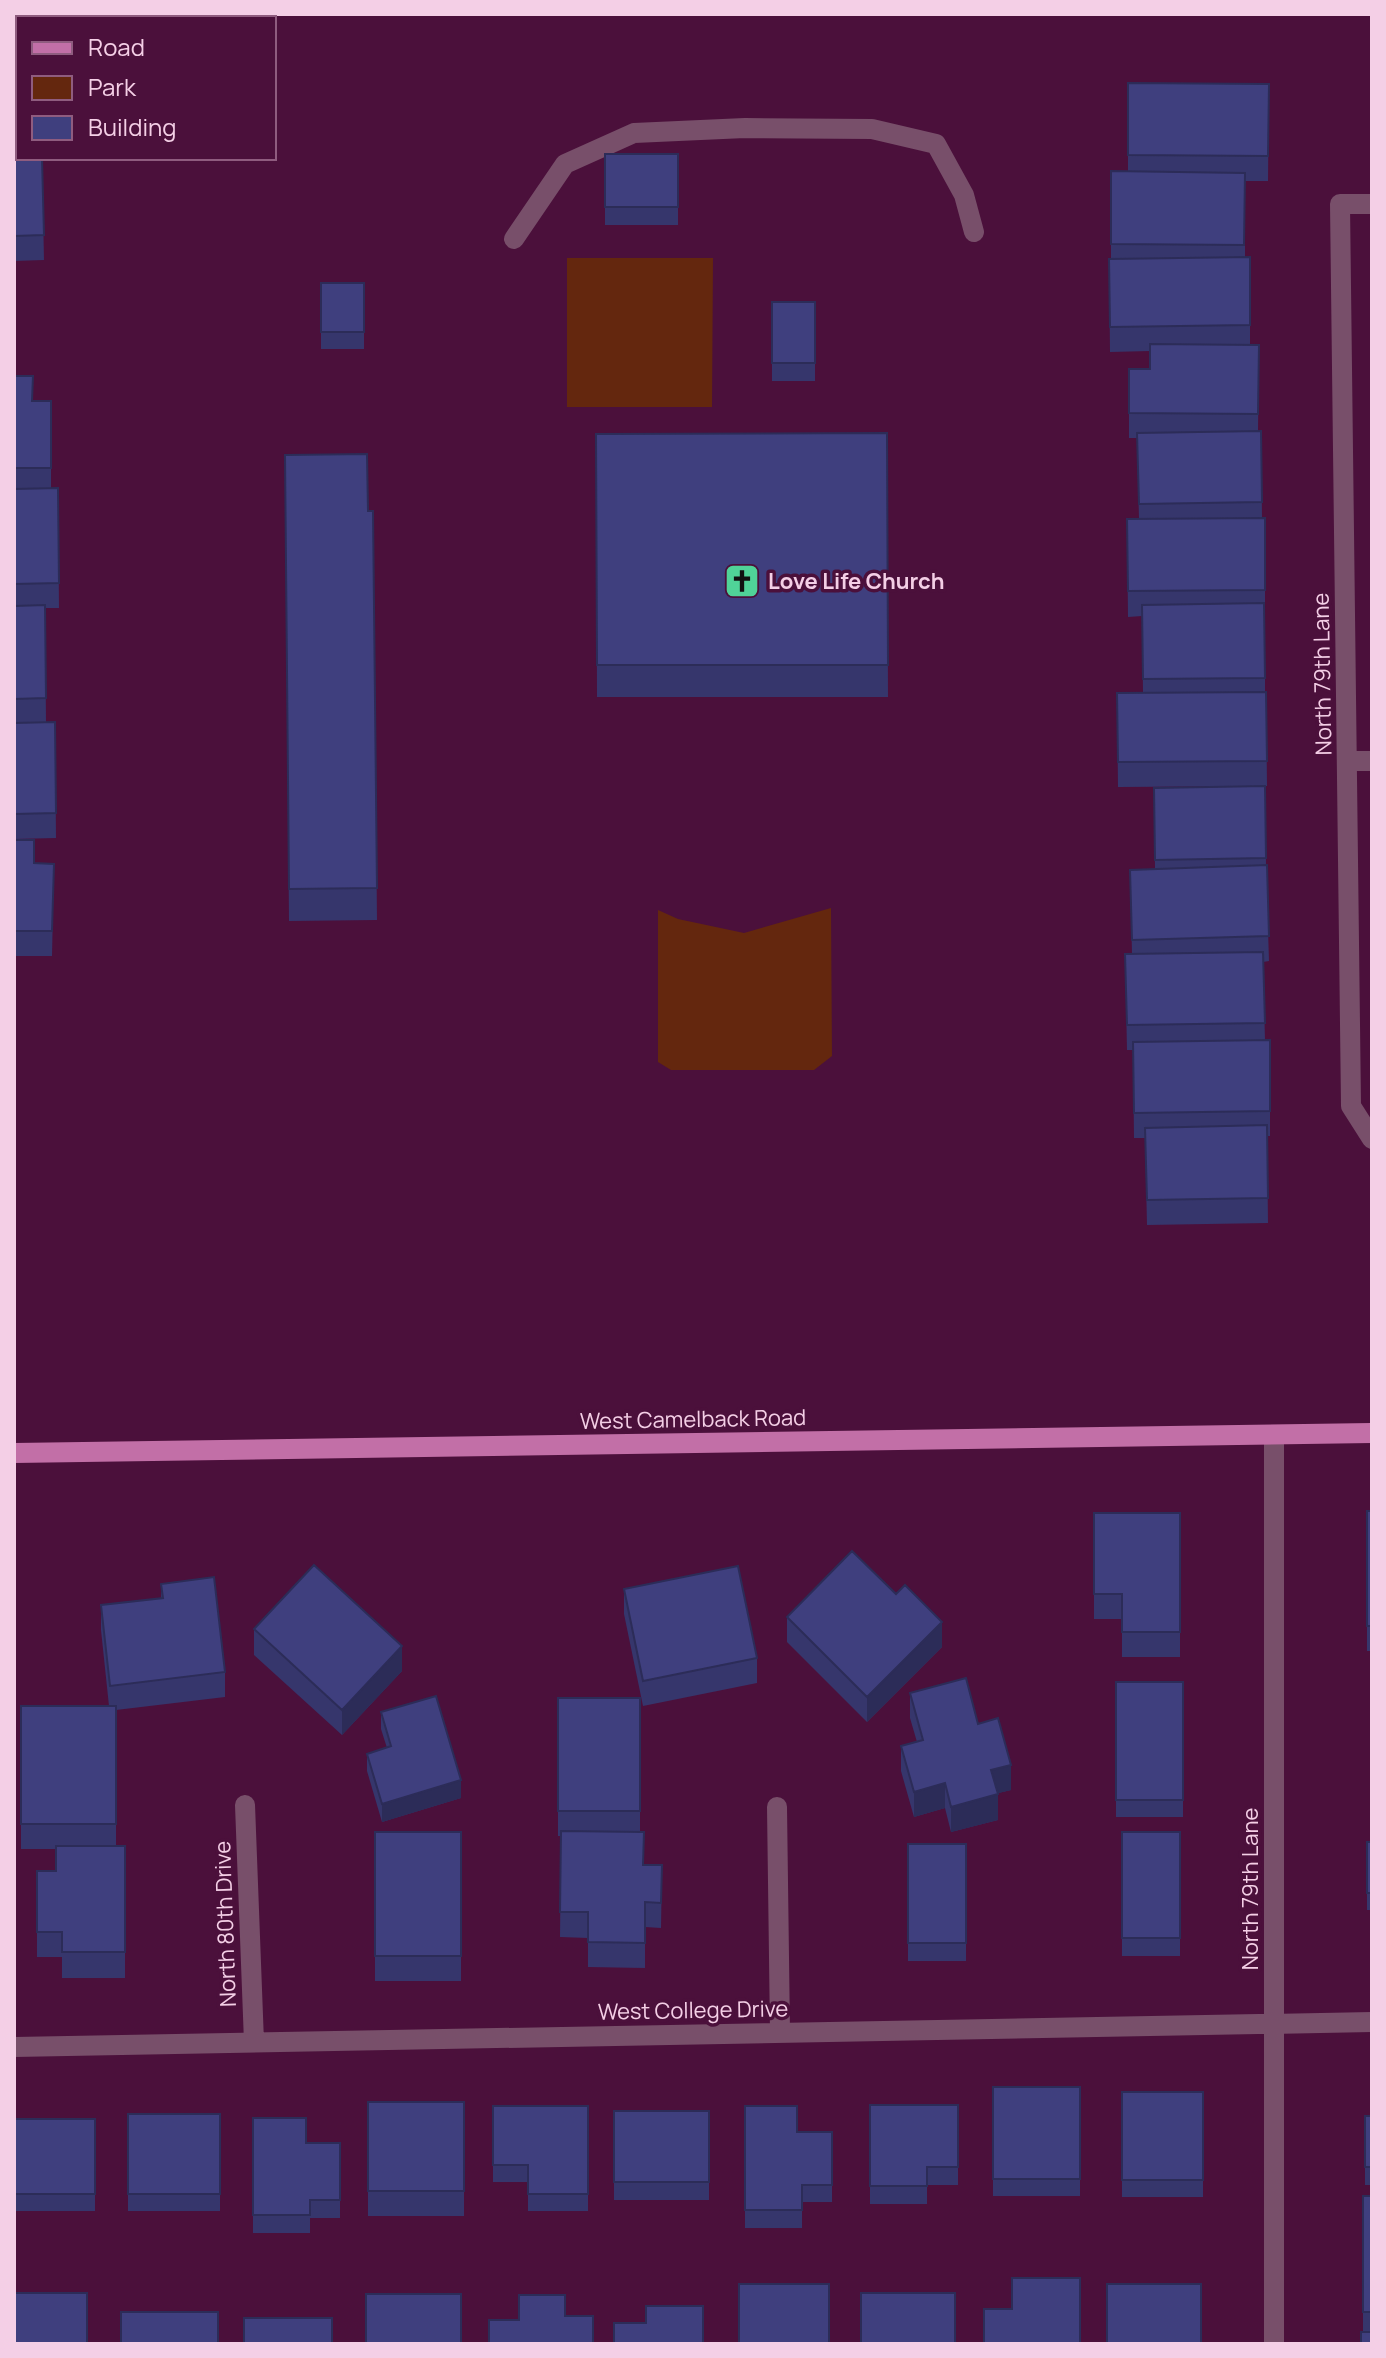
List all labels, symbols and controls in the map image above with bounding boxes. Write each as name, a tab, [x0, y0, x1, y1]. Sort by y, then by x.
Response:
legend	[16, 16, 276, 160]
text: Road	[88, 30, 145, 63]
text: Park	[88, 70, 137, 103]
text: Building	[88, 110, 176, 143]
church icon: Love Life Church	[723, 562, 761, 600]
place label: Love Life Church	[768, 566, 944, 596]
street label: North 79th Lane	[1306, 592, 1338, 756]
street label: West Camelback Road	[580, 1402, 806, 1436]
street label: North 79th Lane	[1235, 1808, 1265, 1970]
street label: North 80th Drive	[207, 1840, 243, 2008]
street label: West College Drive	[598, 1993, 789, 2027]

